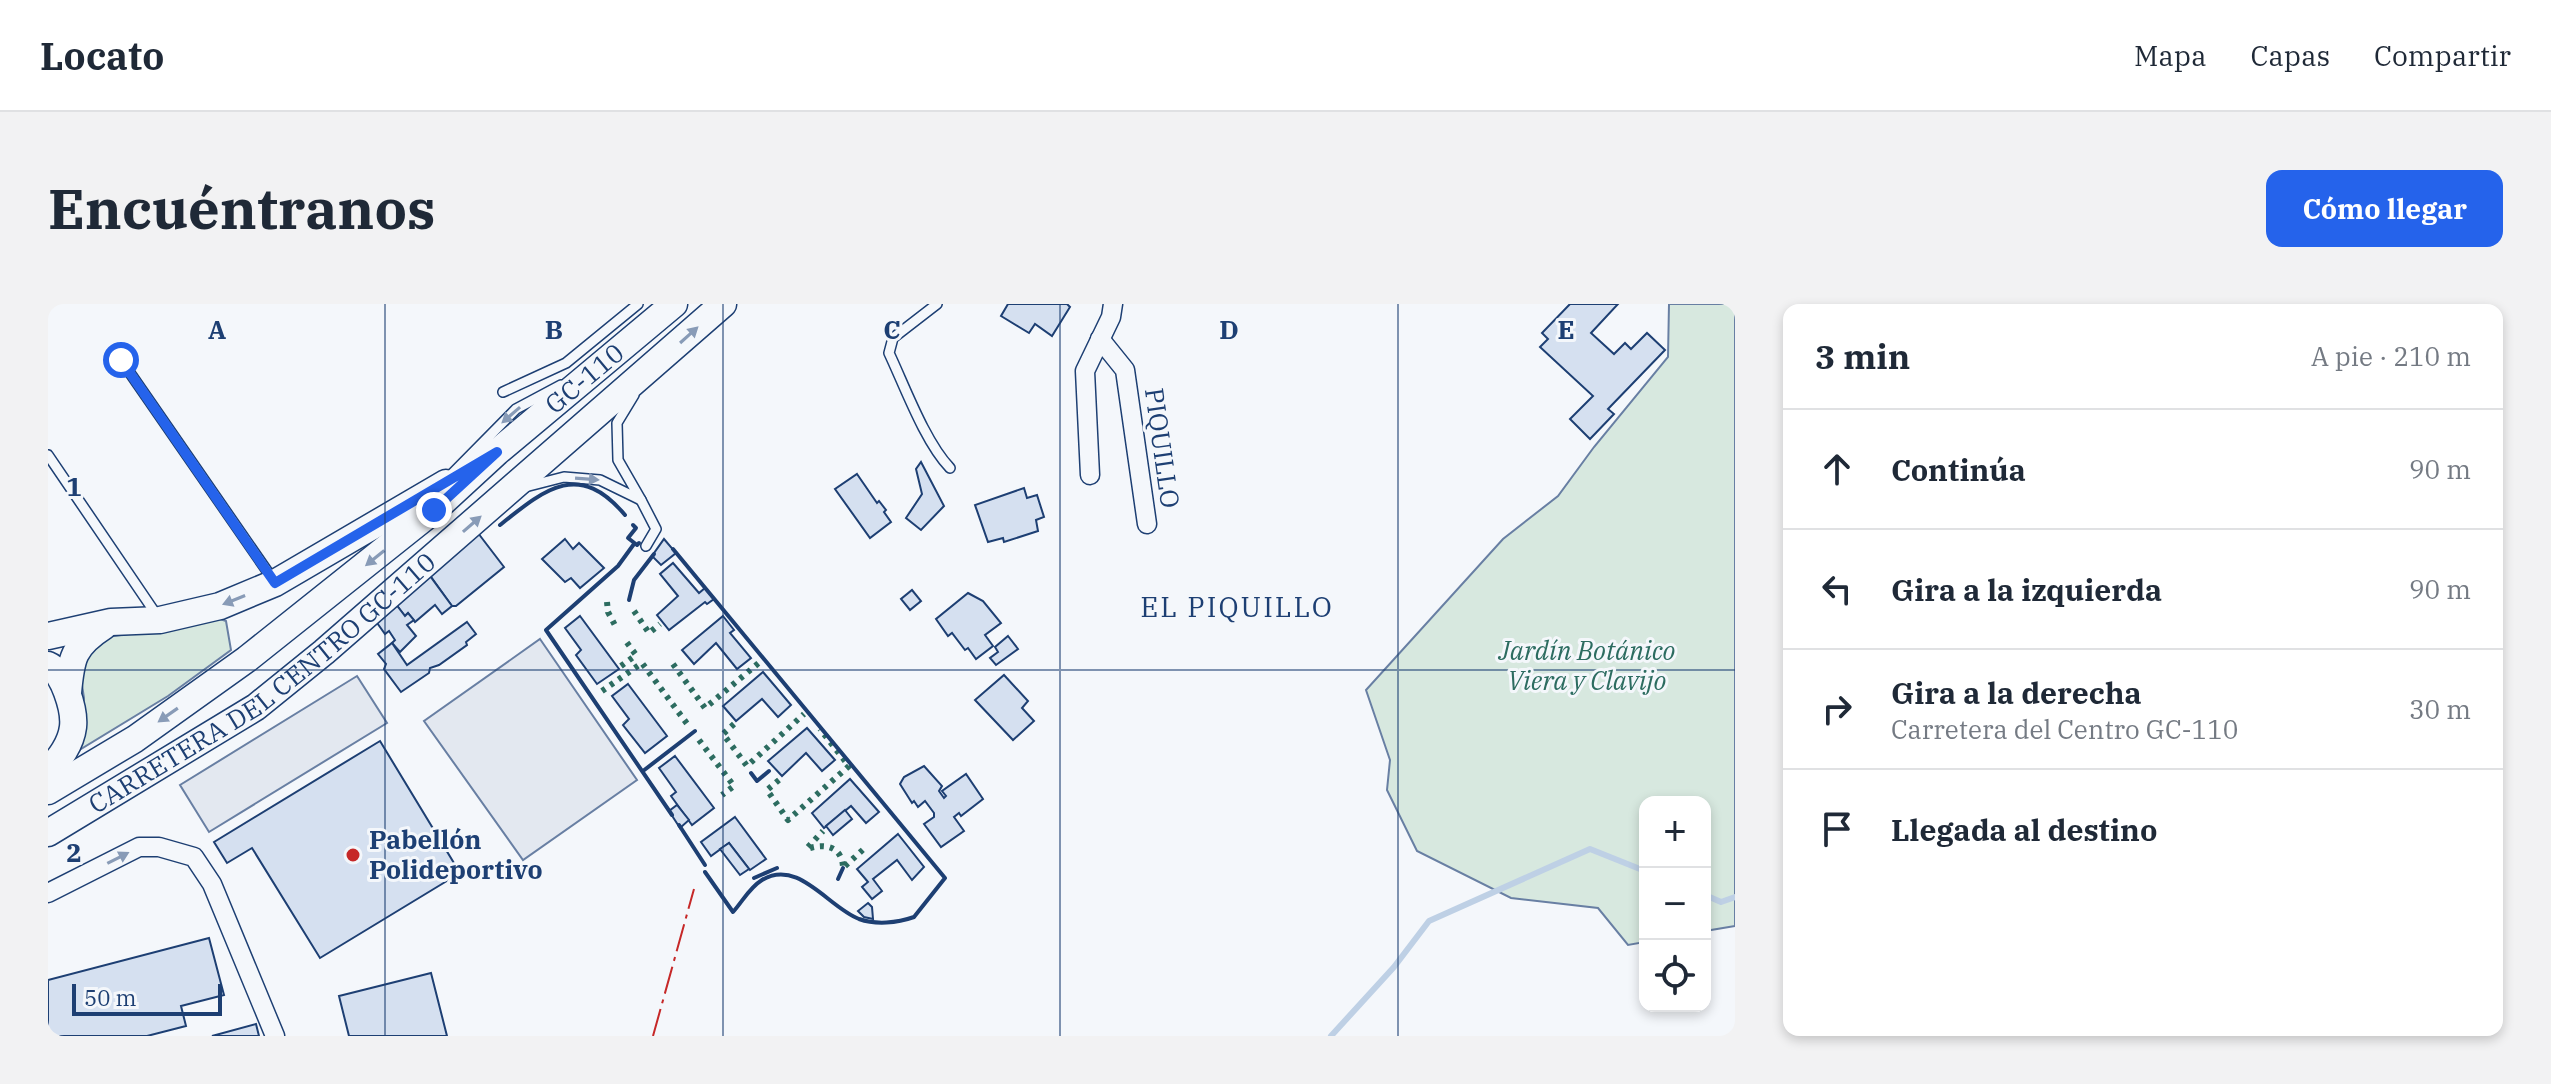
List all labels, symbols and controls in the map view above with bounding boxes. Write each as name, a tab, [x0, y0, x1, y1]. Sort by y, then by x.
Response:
text: Locato	[40, 31, 164, 80]
text: Mapa	[2134, 37, 2207, 74]
text: Capas	[2251, 37, 2330, 74]
text: Compartir	[2374, 37, 2511, 74]
button: Cómo llegar	[2266, 170, 2503, 247]
text: Encuéntranos	[48, 172, 435, 244]
text: A	[208, 312, 226, 346]
text: B	[545, 312, 563, 346]
text: C	[883, 312, 901, 346]
text: D	[1219, 312, 1239, 346]
text: E	[1557, 312, 1575, 346]
one-way arrow	[679, 326, 698, 344]
text: 3 min	[1815, 334, 1910, 378]
street label: GC-110	[538, 335, 630, 421]
text: A pie · 210 m	[2311, 339, 2471, 373]
route start	[103, 342, 139, 378]
street label: PIQUILLO	[1138, 386, 1188, 510]
one-way arrow	[501, 406, 521, 424]
icon: ahead	[1815, 447, 1859, 491]
text: Continúa	[1891, 450, 2026, 489]
text: 90 m	[2409, 452, 2471, 486]
text: 1	[66, 469, 82, 503]
one-way arrow	[575, 473, 600, 486]
route end	[416, 492, 452, 528]
one-way arrow	[461, 516, 481, 533]
street label: CARRETERA DEL CENTRO GC-110	[82, 545, 442, 821]
one-way arrow	[365, 549, 385, 566]
icon: left	[1815, 567, 1859, 611]
text: Gira a la izquierda	[1891, 570, 2162, 609]
text: 90 m	[2409, 572, 2471, 606]
district label: EL PIQUILLO	[1140, 588, 1334, 625]
one-way arrow	[222, 594, 246, 607]
park label: Jardín Botánico Viera y Clavijo	[1497, 633, 1676, 697]
text: Gira a la derecha	[1891, 673, 2142, 712]
icon: right	[1815, 687, 1859, 731]
text: 30 m	[2409, 692, 2471, 726]
one-way arrow	[157, 707, 178, 722]
text: Carretera del Centro GC-110	[1891, 712, 2238, 746]
map controls	[1639, 796, 1711, 1012]
button: +	[1639, 796, 1711, 868]
icon: arrive	[1815, 807, 1859, 851]
text: Llegada al destino	[1891, 810, 2157, 849]
place label: Pabellón Polideportivo	[369, 822, 543, 886]
text: 2	[66, 835, 82, 869]
marker: Pabellón Polideportivo	[344, 846, 362, 864]
one-way arrow	[106, 851, 129, 865]
button: −	[1639, 868, 1711, 940]
button: locate	[1639, 940, 1711, 1012]
scale bar	[72, 980, 222, 1016]
text: 50 m	[84, 983, 136, 1012]

